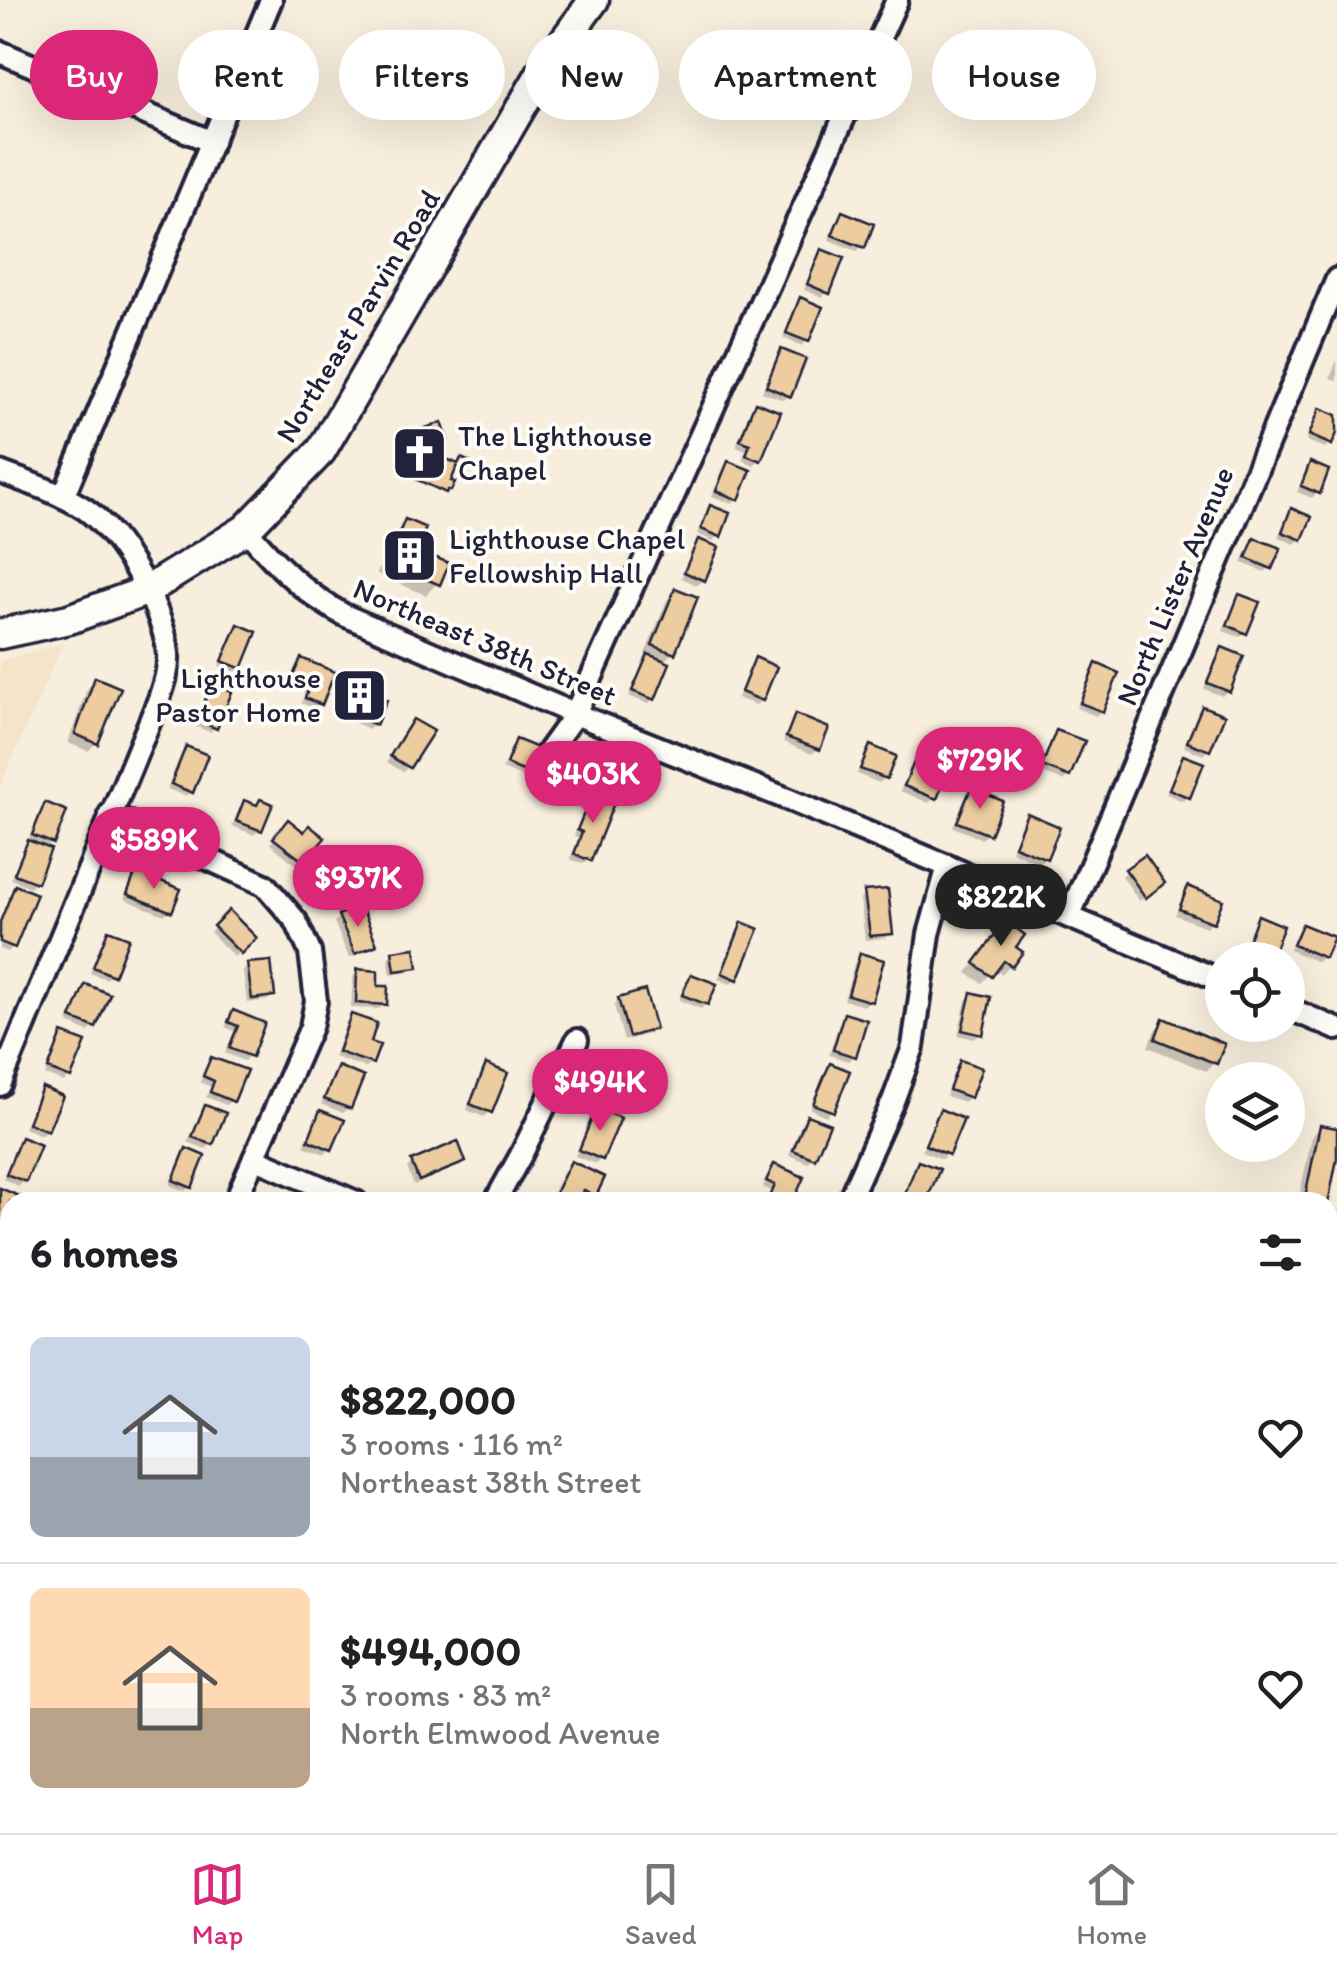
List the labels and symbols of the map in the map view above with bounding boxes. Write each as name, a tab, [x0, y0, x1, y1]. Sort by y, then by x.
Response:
street label: Northeast Parvin Road	[267, 182, 448, 449]
place label: The Lighthouse Chapel	[458, 417, 652, 488]
church icon: The Lighthouse Chapel	[389, 423, 449, 483]
street label: North Lister Avenue	[1108, 461, 1242, 711]
place label: Lighthouse Chapel Fellowship Hall	[449, 520, 686, 591]
building icon: Lighthouse Chapel Fellowship Hall	[380, 526, 440, 586]
street label: Northeast 38th Street	[348, 569, 623, 714]
place label: Lighthouse Pastor Home	[155, 659, 321, 730]
building icon: Lighthouse Pastor Home	[330, 665, 390, 725]
pin: $729K	[910, 727, 1050, 812]
pin: $403K	[523, 741, 663, 826]
pin: $589K	[84, 807, 224, 892]
pin: $937K	[288, 845, 428, 930]
pin: $822K	[931, 864, 1071, 949]
pin: $494K	[530, 1049, 670, 1134]

